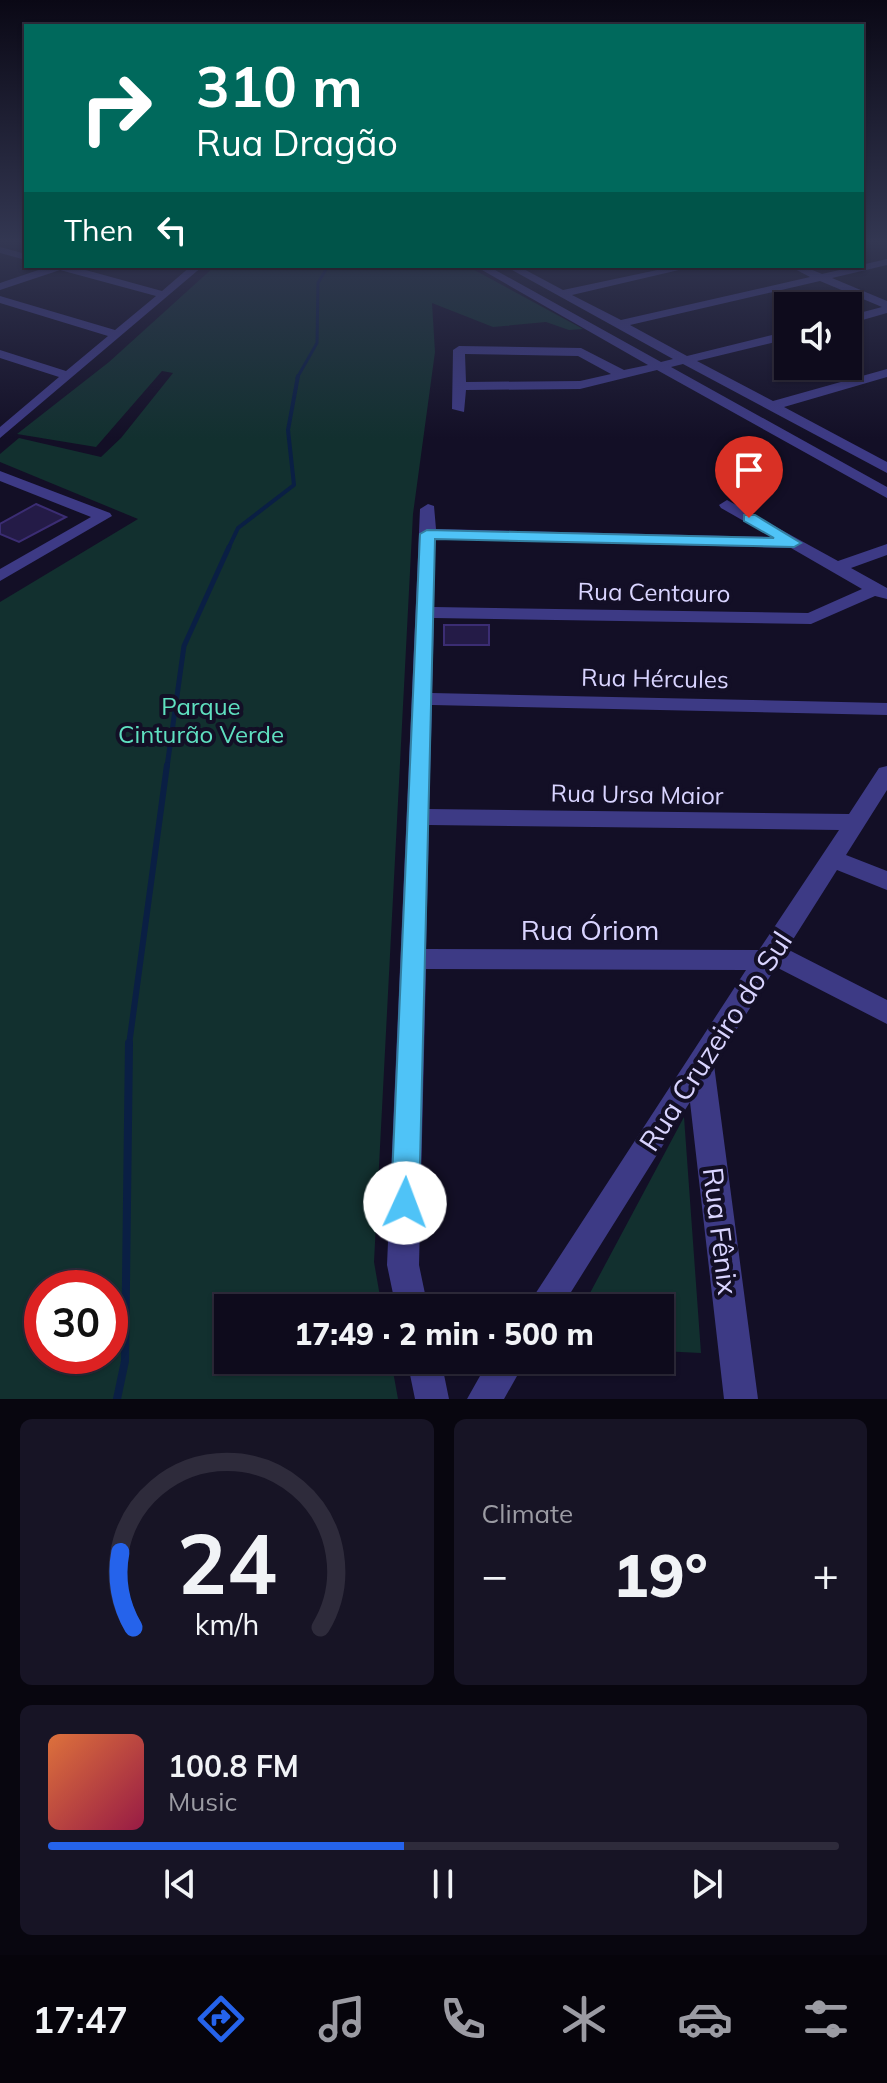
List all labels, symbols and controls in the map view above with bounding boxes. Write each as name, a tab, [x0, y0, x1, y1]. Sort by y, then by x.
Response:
text: 310 m	[196, 51, 363, 121]
icon: right	[64, 56, 168, 160]
text: Rua Dragão	[196, 120, 398, 165]
icon: left	[150, 208, 194, 252]
text: Then	[64, 211, 134, 249]
map controls	[774, 292, 862, 380]
button: sound	[774, 292, 862, 380]
pin	[715, 436, 783, 518]
icon: arrive	[727, 448, 771, 492]
street label: Rua Centauro	[577, 576, 731, 608]
street label: Rua Hércules	[581, 662, 729, 694]
park label: Parque Cinturão Verde	[118, 691, 284, 749]
street label: Rua Ursa Maior	[550, 777, 724, 811]
street label: Rua Óriom	[521, 912, 659, 947]
street label: Rua Cruzeiro do Sul	[631, 925, 799, 1157]
position arrow	[363, 1161, 447, 1245]
street label: Rua Fênix	[696, 1165, 746, 1297]
speed limit sign: 30	[24, 1270, 128, 1374]
text: 17:49 · 2 min · 500 m	[294, 1315, 594, 1353]
text: Climate	[482, 1497, 573, 1530]
text: 24	[177, 1510, 277, 1615]
text: 19°	[613, 1537, 708, 1612]
text: −	[482, 1547, 508, 1602]
text: +	[813, 1547, 839, 1602]
text: km/h	[194, 1606, 259, 1642]
text: 100.8 FM	[168, 1747, 299, 1785]
text: Music	[168, 1785, 237, 1818]
icon: previous	[158, 1862, 202, 1906]
icon: pause	[421, 1862, 465, 1906]
icon: next	[685, 1862, 729, 1906]
icon: directions	[193, 1991, 249, 2047]
icon: music	[314, 1991, 370, 2047]
icon: phone	[435, 1991, 491, 2047]
icon: climate	[556, 1991, 612, 2047]
icon: car	[677, 1991, 733, 2047]
icon: filters	[798, 1991, 854, 2047]
text: 17:47	[33, 1997, 128, 2042]

